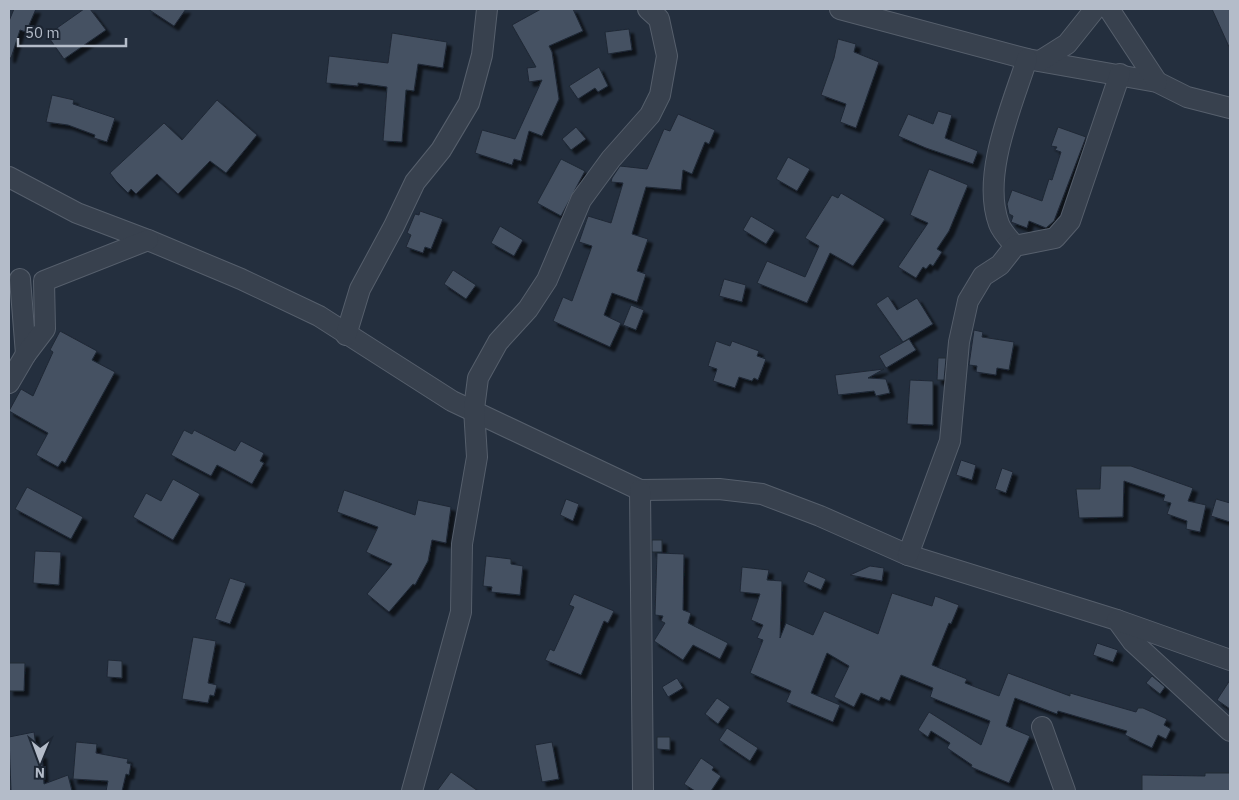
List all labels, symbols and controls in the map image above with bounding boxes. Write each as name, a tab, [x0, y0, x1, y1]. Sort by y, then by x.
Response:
scale bar	[18, 15, 125, 47]
text: 50 m	[25, 23, 60, 42]
north arrow	[15, 735, 65, 785]
text: N	[35, 764, 45, 782]

